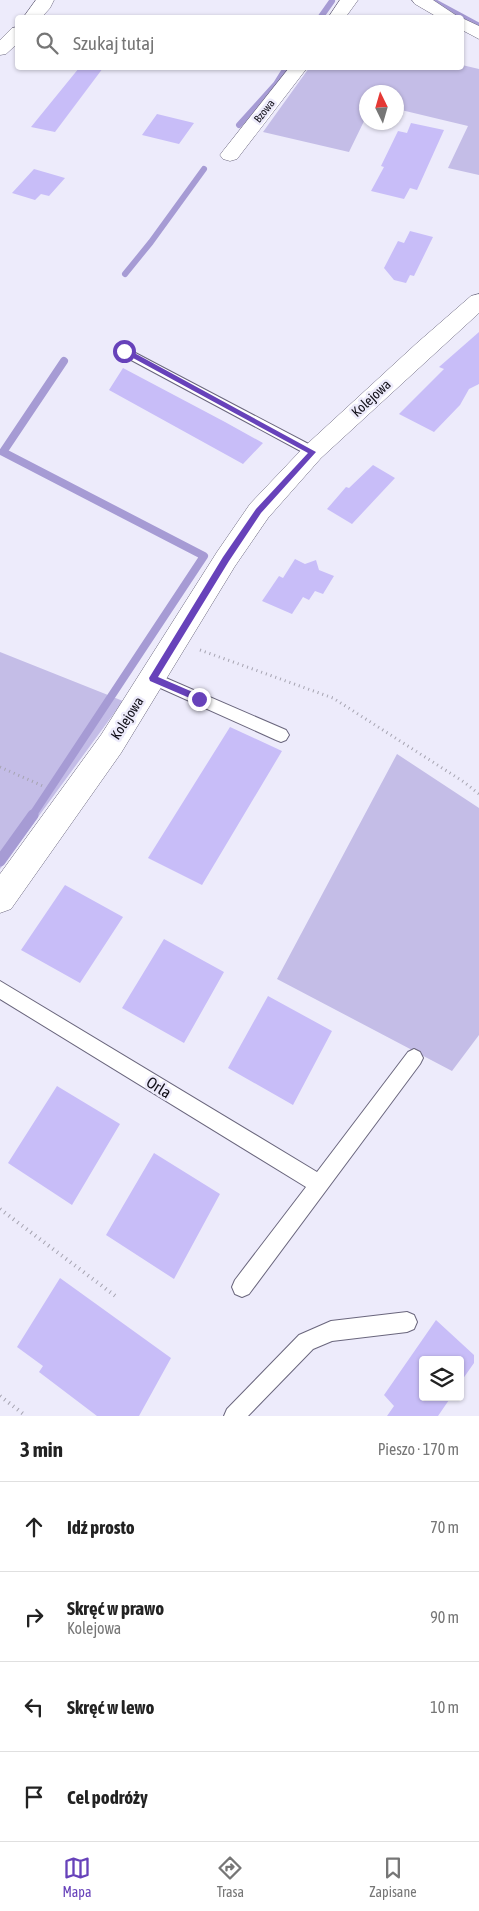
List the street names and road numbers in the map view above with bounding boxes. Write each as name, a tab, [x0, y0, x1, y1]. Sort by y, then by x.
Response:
street label: Bzowa	[251, 97, 277, 125]
street label: Kolejowa	[348, 376, 394, 420]
street label: Kolejowa	[107, 694, 147, 742]
street label: Orla	[143, 1073, 175, 1101]

